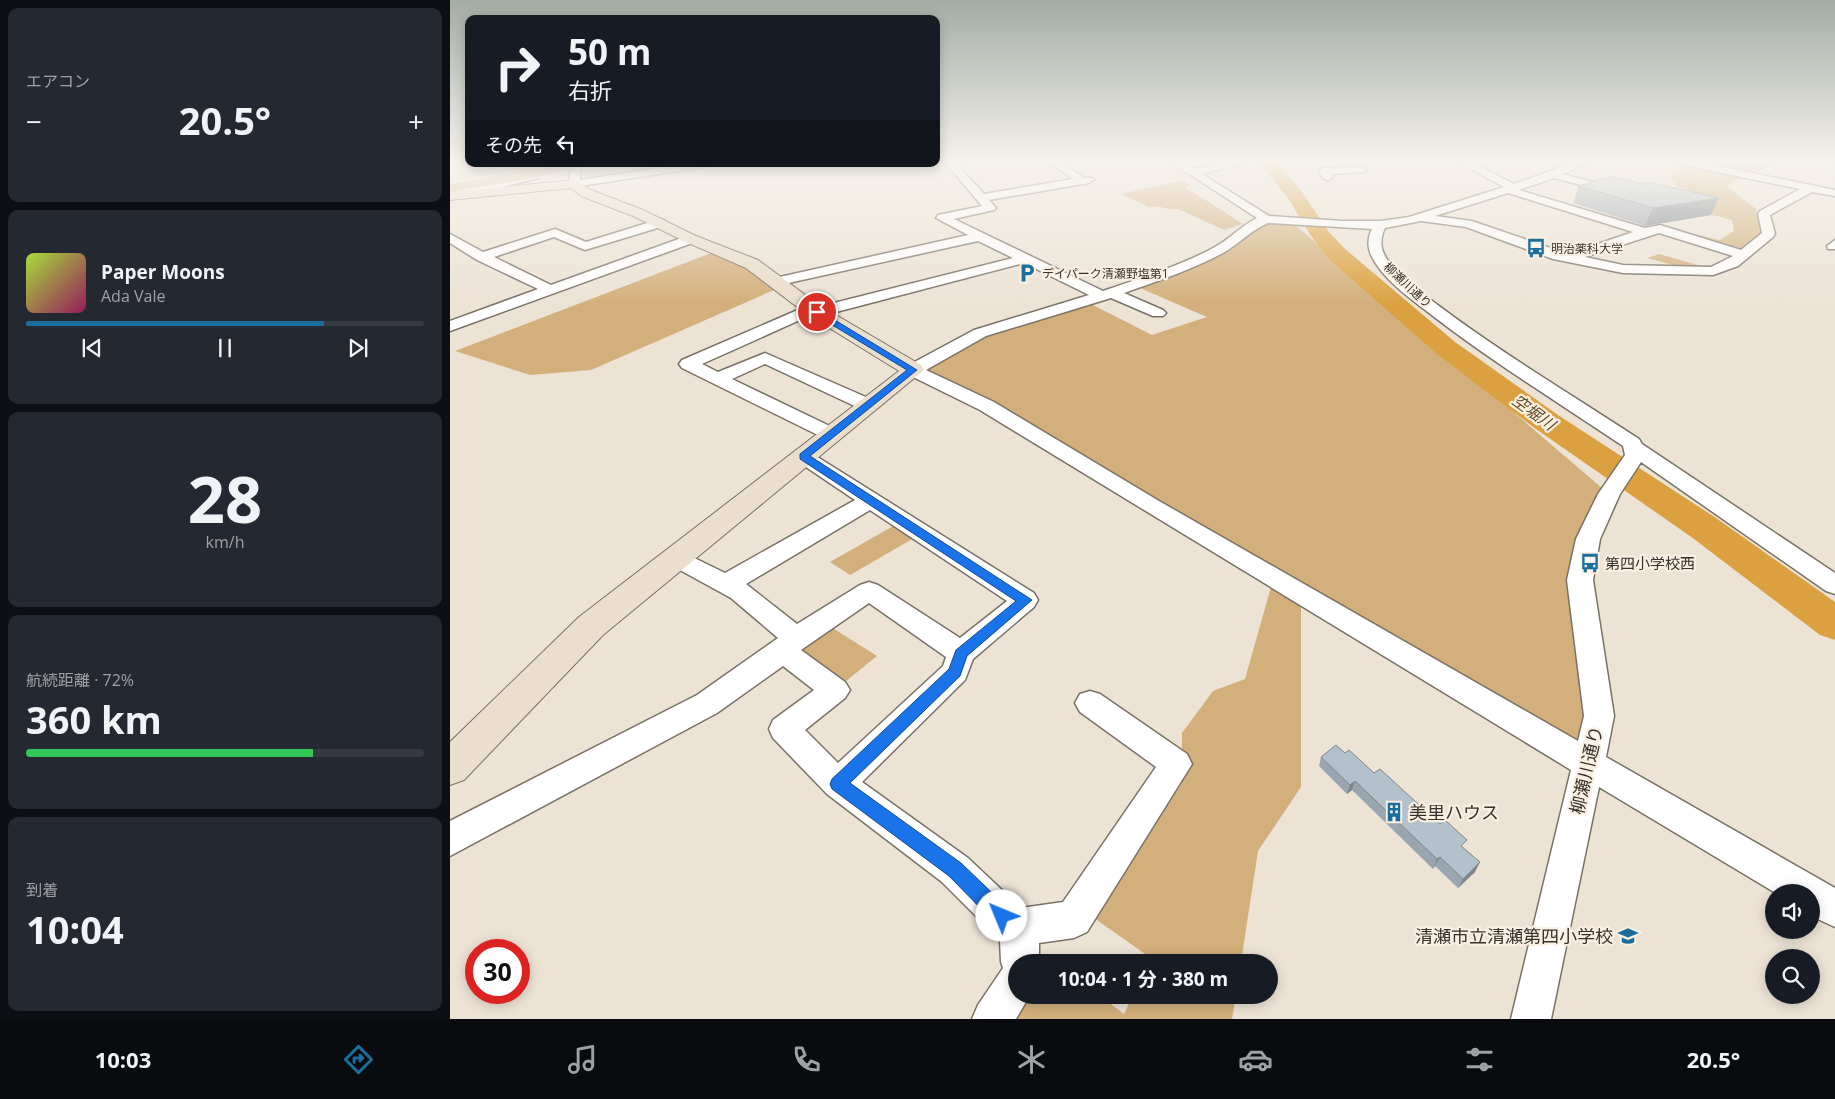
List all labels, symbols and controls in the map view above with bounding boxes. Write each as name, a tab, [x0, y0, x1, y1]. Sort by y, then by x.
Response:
text: 50 m	[568, 28, 651, 75]
icon: right	[485, 35, 550, 100]
text: エアコン	[26, 70, 90, 92]
text: 右折	[568, 75, 612, 105]
text: 20.5°	[179, 94, 271, 146]
text: −	[26, 102, 42, 140]
text: +	[408, 102, 424, 140]
icon: left	[552, 130, 580, 158]
text: その先	[485, 132, 542, 158]
bus stop icon: 明治薬科大学	[1525, 237, 1547, 259]
place label: 明治薬科大学	[1551, 240, 1623, 257]
street label: 柳瀬川通り	[1380, 258, 1436, 312]
text: Paper Moons	[101, 259, 225, 285]
parking icon: デイパーク清瀬野塩第1	[1016, 262, 1038, 284]
place label: デイパーク清瀬野塩第1	[1042, 265, 1169, 282]
text: Ada Vale	[101, 285, 165, 307]
pin	[796, 291, 838, 333]
icon: arrive	[803, 298, 831, 326]
icon: previous	[78, 334, 106, 362]
icon: pause	[211, 334, 239, 362]
icon: next	[344, 334, 372, 362]
water label: 空堀川	[1508, 389, 1561, 436]
text: 28	[188, 454, 262, 542]
text: km/h	[206, 531, 244, 553]
bus stop icon: 第四小学校西	[1579, 552, 1601, 574]
place label: 第四小学校西	[1605, 553, 1695, 573]
text: 航続距離 · 72%	[26, 669, 134, 691]
text: 360 km	[26, 693, 162, 745]
street label: 柳瀬川通り	[1564, 723, 1608, 817]
place label: 美里ハウス	[1409, 800, 1499, 824]
building icon: 美里ハウス	[1383, 801, 1405, 823]
text: 到着	[26, 879, 58, 901]
map controls	[1765, 884, 1820, 1004]
button: sound	[1765, 884, 1820, 939]
position arrow	[975, 889, 1027, 941]
text: 10:04	[26, 903, 124, 955]
place label: 清瀬市立清瀬第四小学校	[1415, 924, 1613, 948]
school or university icon: 清瀬市立清瀬第四小学校	[1617, 925, 1639, 947]
speed limit sign: 30	[465, 939, 530, 1004]
button: search	[1765, 949, 1820, 1004]
text: 10:04 · 1 分 · 380 m	[1058, 966, 1228, 992]
icon: directions	[341, 1042, 376, 1077]
icon: music	[565, 1042, 600, 1077]
icon: phone	[789, 1042, 824, 1077]
icon: climate	[1014, 1042, 1049, 1077]
icon: car	[1238, 1042, 1273, 1077]
icon: filters	[1462, 1042, 1497, 1077]
text: 10:03	[95, 1044, 151, 1074]
text: 20.5°	[1687, 1044, 1740, 1074]

